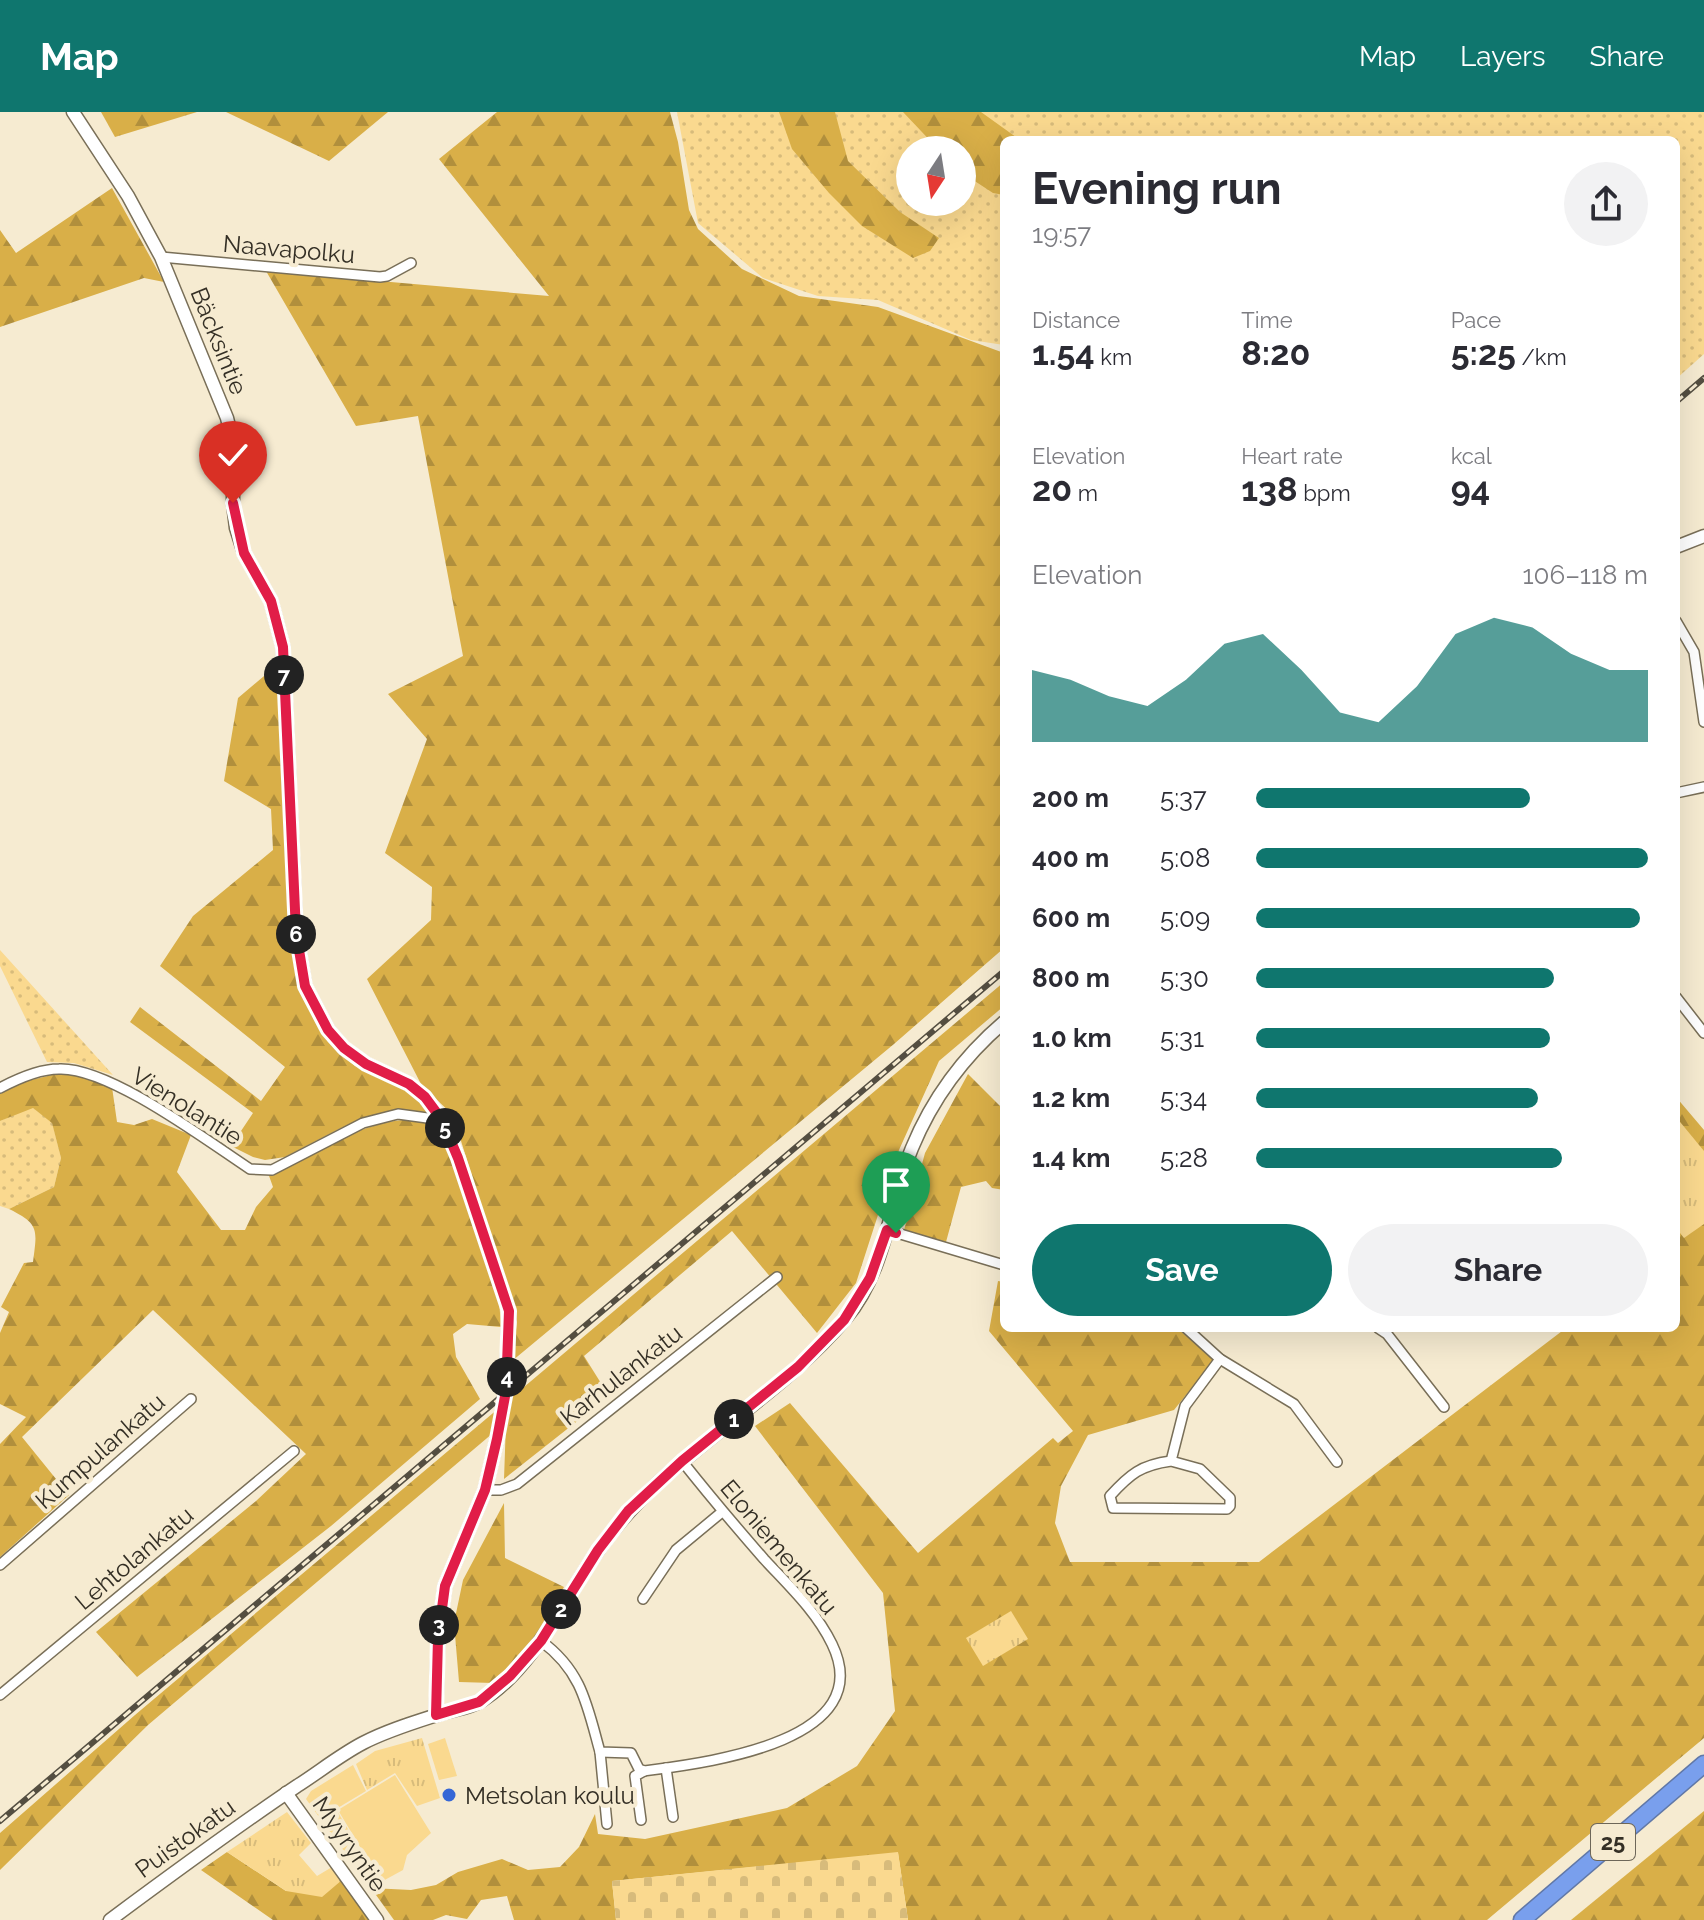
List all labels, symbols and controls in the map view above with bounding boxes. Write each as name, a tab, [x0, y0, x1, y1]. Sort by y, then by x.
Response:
text: Map	[40, 34, 119, 79]
text: Map	[1359, 40, 1416, 73]
text: Layers	[1460, 40, 1546, 73]
text: Share	[1590, 40, 1664, 73]
north arrow	[896, 136, 976, 216]
map controls	[896, 136, 976, 216]
button: share	[1564, 162, 1648, 246]
text: Evening run	[1032, 163, 1281, 214]
text: 19:57	[1032, 219, 1091, 249]
street label: Naavapolku	[222, 229, 356, 269]
street label: Bäcksintie	[184, 283, 254, 399]
text: Distance	[1032, 307, 1120, 333]
text: Time	[1241, 307, 1293, 333]
text: Pace	[1451, 307, 1501, 333]
text: 1.54	[1032, 333, 1095, 373]
text: 8:20	[1241, 333, 1310, 373]
text: 5:25	[1451, 333, 1516, 373]
text: km	[1095, 344, 1132, 370]
text: /km	[1516, 344, 1567, 370]
pin	[199, 421, 267, 503]
icon: check	[211, 433, 255, 477]
text: Elevation	[1032, 443, 1125, 469]
text: Heart rate	[1241, 443, 1343, 469]
text: kcal	[1451, 443, 1492, 469]
text: 20	[1032, 469, 1072, 509]
text: 138	[1241, 469, 1298, 509]
text: 94	[1451, 469, 1490, 509]
text: m	[1072, 480, 1098, 506]
text: bpm	[1298, 480, 1351, 506]
text: Elevation	[1032, 560, 1142, 590]
text: 106–118 m	[1522, 560, 1648, 590]
pin: 7	[264, 655, 304, 695]
text: 7	[278, 662, 290, 688]
text: 200 m	[1032, 783, 1109, 813]
text: 5:37	[1160, 783, 1207, 813]
text: 400 m	[1032, 843, 1109, 873]
text: 5:08	[1160, 843, 1210, 873]
text: 600 m	[1032, 903, 1110, 933]
text: 5:09	[1160, 903, 1210, 933]
pin: 6	[276, 914, 316, 954]
text: 6	[289, 921, 303, 947]
text: 800 m	[1032, 963, 1110, 993]
text: 5:30	[1160, 963, 1209, 993]
text: 1.0 km	[1032, 1023, 1112, 1053]
text: 5:31	[1160, 1023, 1204, 1053]
street label: Vienolantie	[126, 1061, 248, 1151]
text: 1.2 km	[1032, 1083, 1110, 1113]
text: 5:34	[1160, 1083, 1207, 1113]
pin: 5	[425, 1108, 465, 1148]
text: 5	[439, 1115, 451, 1141]
text: 1.4 km	[1032, 1143, 1111, 1173]
text: 5:28	[1160, 1143, 1208, 1173]
pin	[862, 1151, 930, 1233]
icon: arrive	[874, 1163, 918, 1207]
button: Save	[1032, 1224, 1332, 1316]
button: Share	[1348, 1224, 1648, 1316]
street label: Karhulankatu	[554, 1318, 688, 1432]
pin: 4	[487, 1357, 527, 1397]
text: 4	[501, 1364, 513, 1390]
street label: Kumpulankatu	[29, 1387, 171, 1515]
pin: 1	[714, 1399, 754, 1439]
text: 1	[729, 1406, 739, 1432]
street label: Eloniemenkatu	[714, 1474, 844, 1620]
street label: Lehtolankatu	[69, 1500, 199, 1616]
pin: 2	[541, 1589, 581, 1629]
text: 2	[555, 1596, 567, 1622]
pin: 3	[419, 1605, 459, 1645]
text: 3	[433, 1612, 445, 1638]
place label: Metsolan koulu	[465, 1781, 635, 1810]
marker: Metsolan koulu	[440, 1786, 458, 1804]
street label: Myyryntie	[307, 1791, 393, 1897]
street label: Puistokatu	[130, 1792, 240, 1884]
road number: 25	[1591, 1824, 1635, 1860]

